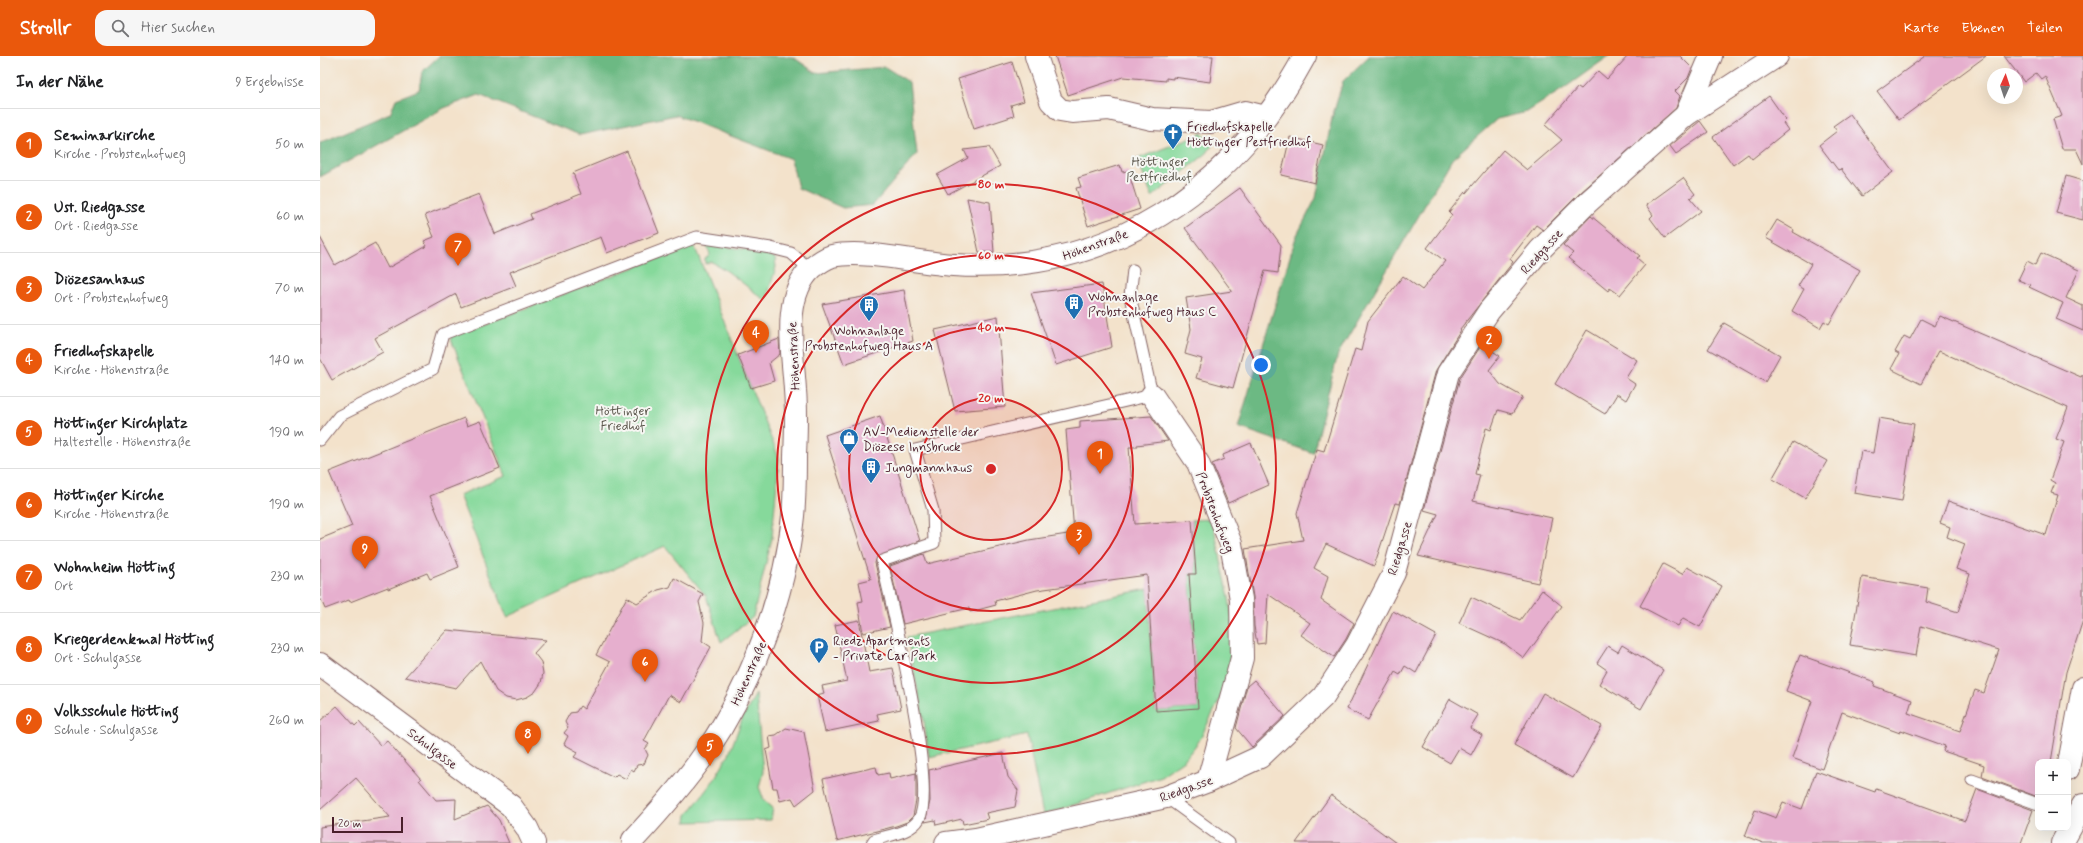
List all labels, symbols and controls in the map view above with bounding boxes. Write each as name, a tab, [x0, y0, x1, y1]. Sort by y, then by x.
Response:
search box	[95, 10, 375, 46]
text: Strollr	[20, 16, 71, 41]
icon: search	[109, 17, 131, 39]
text: Hier suchen	[141, 18, 215, 38]
text: Karte	[1904, 19, 1939, 37]
text: Ebenen	[1961, 19, 2005, 37]
text: Teilen	[2027, 19, 2063, 37]
north arrow	[1987, 68, 2023, 104]
text: In der Nähe	[16, 71, 104, 93]
text: 9 Ergebnisse	[235, 74, 304, 91]
place label: Friedhofskapelle Höttinger Pestfriedhof	[1187, 119, 1312, 153]
church icon: Friedhofskapelle Höttinger Pestfriedhof	[1162, 122, 1184, 150]
text: Seminarkirche	[54, 126, 155, 146]
text: 1	[26, 136, 32, 153]
text: 50 m	[275, 136, 304, 153]
text: Kirche · Probstenhofweg	[54, 146, 186, 163]
park label: Höttinger Pestfriedhof	[1126, 154, 1192, 186]
text: 80 m	[978, 177, 1005, 193]
text: Ust. Riedgasse	[54, 198, 145, 218]
text: 2	[26, 208, 32, 225]
text: 60 m	[276, 208, 304, 225]
text: Ort · Riedgasse	[54, 218, 138, 235]
street label: Höhenstraße	[1060, 226, 1131, 265]
street label: Riedgasse	[1517, 226, 1568, 279]
pin: 7	[445, 233, 471, 266]
text: 60 m	[978, 248, 1004, 264]
text: Diözesanhaus	[54, 270, 145, 290]
text: 3	[26, 280, 32, 297]
text: 70 m	[275, 280, 304, 297]
place label: Wohnanlage Probstenhofweg Haus C	[1088, 289, 1217, 322]
text: Ort · Probstenhofweg	[54, 290, 168, 307]
building icon: Wohnanlage Probstenhofweg Haus C	[1063, 292, 1085, 320]
building icon: Wohnanlage Probstenhofweg Haus A	[858, 294, 880, 322]
pin: 4	[743, 320, 769, 353]
text: 40 m	[978, 320, 1005, 336]
street label: Höhenstraße	[784, 321, 805, 391]
place label: Wohnanlage Probstenhofweg Haus A	[805, 323, 933, 356]
pin: 2	[1476, 326, 1502, 359]
text: Friedhofskapelle	[54, 342, 154, 362]
text: 4	[25, 352, 33, 369]
text: 140 m	[269, 352, 304, 369]
your location	[1251, 355, 1271, 375]
text: Kirche · Höhenstraße	[54, 362, 169, 379]
text: 20 m	[978, 391, 1004, 407]
park label: Höttinger Friedhof	[596, 403, 651, 435]
text: Höttinger Kirchplatz	[54, 414, 188, 434]
text: 5	[25, 424, 33, 441]
text: 190 m	[269, 424, 304, 441]
place label: AV-Medienstelle der Diözese Innsbruck	[863, 424, 980, 456]
shop icon: AV-Medienstelle der Diözese Innsbruck	[838, 427, 860, 455]
text: Haltestelle · Höhenstraße	[54, 434, 191, 451]
pin: 1	[1087, 441, 1113, 474]
building icon: Jungmannhaus	[860, 456, 882, 484]
place label: Jungmannhaus	[885, 460, 972, 478]
centre of rings	[984, 462, 998, 476]
street label: Probstenhofweg	[1190, 470, 1238, 556]
text: Höttinger Kirche	[54, 486, 164, 506]
text: 6	[26, 496, 32, 513]
text: 190 m	[269, 496, 304, 513]
text: Kirche · Höhenstraße	[54, 506, 169, 523]
street label: Riedgasse	[1384, 519, 1418, 578]
pin: 3	[1066, 522, 1092, 555]
pin: 9	[352, 536, 378, 569]
text: Wohnheim Hötting	[54, 558, 175, 578]
text: 7	[25, 568, 33, 585]
text: 230 m	[270, 568, 304, 585]
text: Ort	[54, 578, 73, 595]
text: Kriegerdenkmal Hötting	[54, 630, 214, 650]
place label: Riedz Apartments - Private Car Park	[833, 633, 937, 665]
parking icon: Riedz Apartments - Private Car Park	[808, 636, 830, 664]
street label: Höhenstraße	[728, 639, 771, 708]
text: 8	[25, 640, 33, 657]
text: 230 m	[270, 640, 304, 657]
pin: 6	[632, 649, 658, 682]
text: Ort · Schulgasse	[54, 650, 142, 667]
text: Volksschule Hötting	[54, 702, 179, 722]
text: 9	[26, 712, 32, 729]
text: 260 m	[269, 712, 304, 729]
pin: 8	[515, 721, 541, 754]
text: Schule · Schulgasse	[54, 722, 158, 739]
street label: Schulgasse	[402, 725, 461, 775]
pin: 5	[697, 733, 723, 766]
map controls	[2035, 759, 2071, 831]
button: +	[2035, 759, 2071, 795]
street label: Riedgasse	[1158, 772, 1216, 808]
button: −	[2035, 795, 2071, 831]
scale bar	[332, 815, 403, 834]
text: 20 m	[338, 817, 361, 831]

